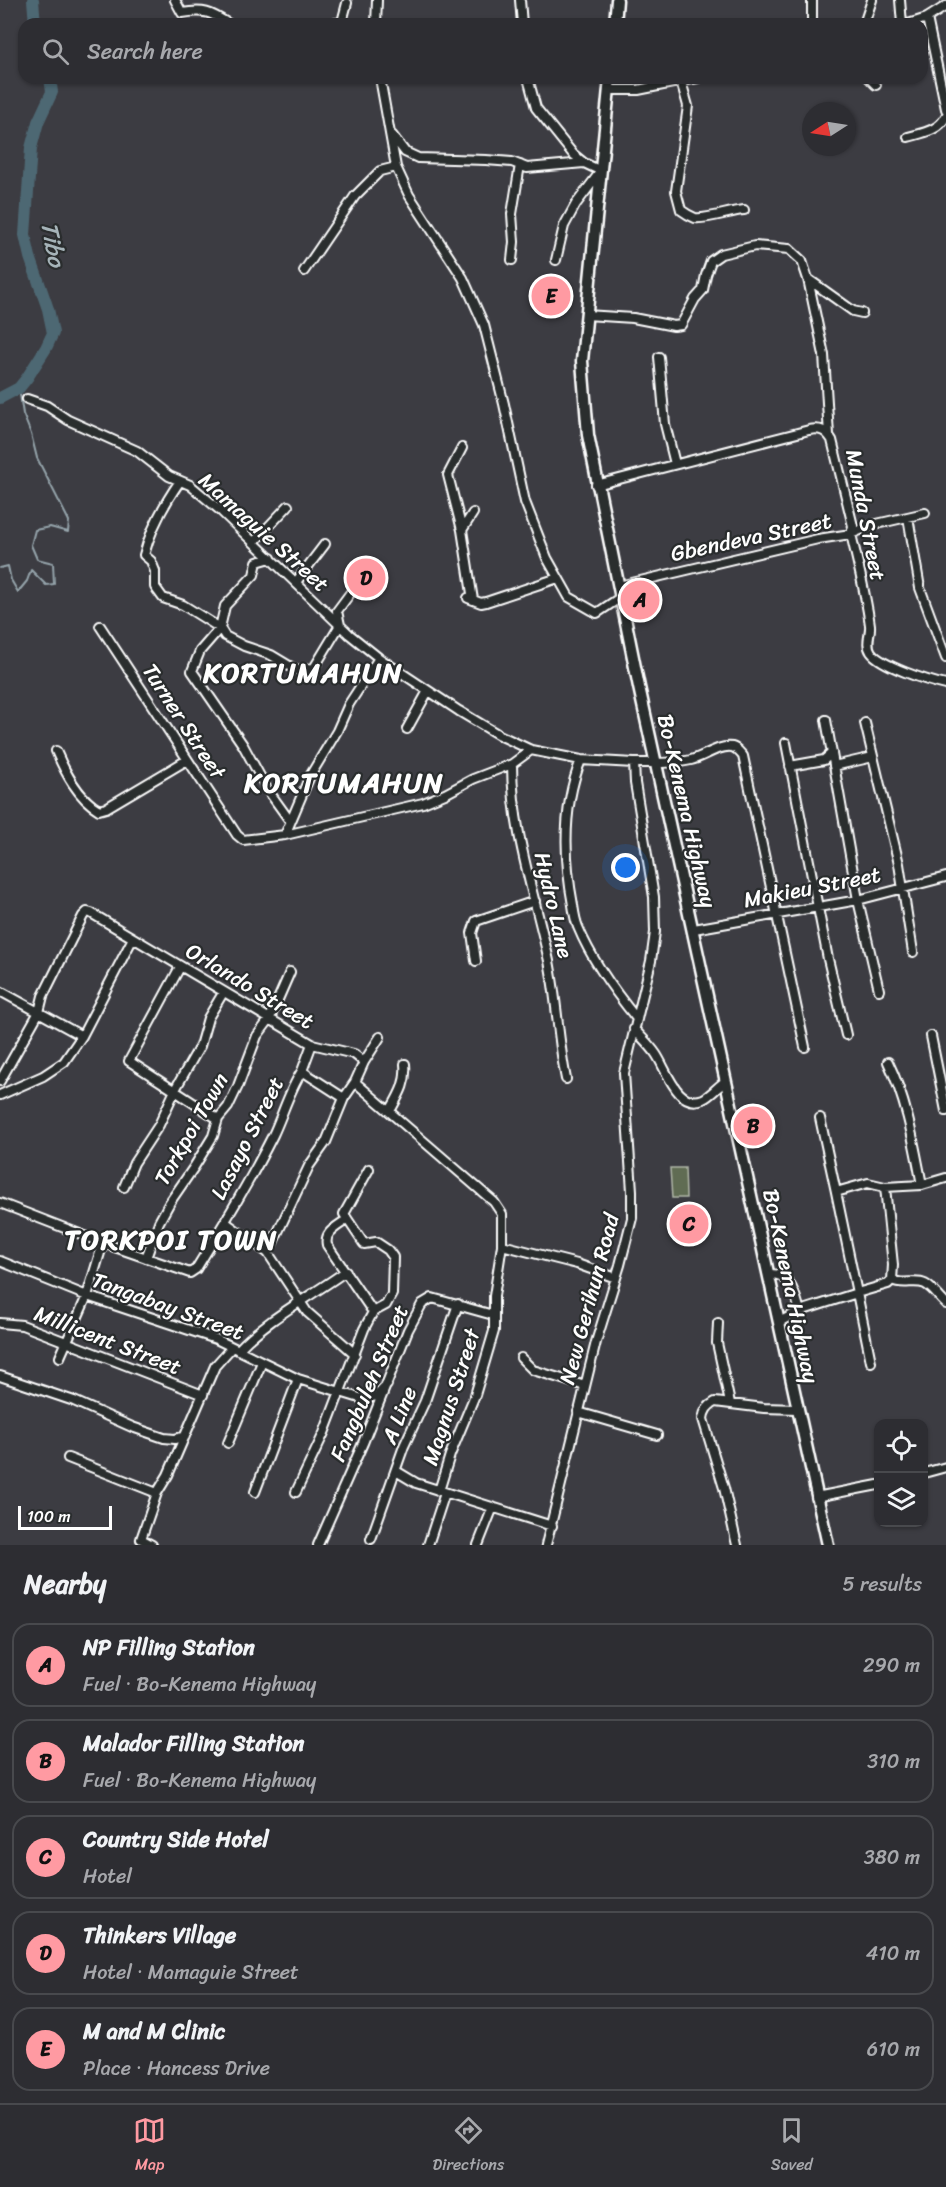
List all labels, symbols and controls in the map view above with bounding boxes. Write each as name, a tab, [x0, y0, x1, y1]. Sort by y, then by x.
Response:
search box	[18, 18, 928, 84]
text: Search here	[87, 32, 203, 71]
icon: search	[39, 35, 72, 68]
north arrow	[802, 102, 856, 156]
water label: Tibo	[28, 218, 78, 272]
pin: E	[532, 274, 570, 318]
street label: Munda Street	[834, 446, 898, 584]
street label: Mamaguie Street	[189, 462, 339, 602]
street label: Gbendeva Street	[667, 501, 835, 573]
pin: D	[346, 556, 386, 600]
pin: A	[620, 578, 660, 622]
district label: KORTUMAHUN	[202, 648, 403, 697]
street label: Turner Street	[132, 655, 237, 788]
street label: Bo-Kenema Highway	[646, 710, 728, 912]
district label: KORTUMAHUN	[243, 758, 444, 807]
street label: Hydro Lane	[523, 848, 585, 962]
your location	[611, 853, 640, 882]
street label: Makieu Street	[740, 855, 884, 919]
street label: Orlando Street	[178, 932, 323, 1040]
street label: Torkpoi Town	[143, 1065, 239, 1193]
street label: Lasayo Street	[199, 1069, 295, 1207]
pin: B	[734, 1104, 772, 1148]
street label: Bo-Kenema Highway	[751, 1185, 831, 1388]
pin: C	[670, 1202, 708, 1246]
street label: New Gerihun Road	[547, 1208, 631, 1389]
district label: TORKPOI TOWN	[64, 1215, 278, 1264]
street label: Tangabay Street	[86, 1260, 250, 1352]
street label: Millicent Street	[28, 1294, 188, 1386]
street label: Fangbuleh Street	[318, 1298, 420, 1468]
street label: Magnus Street	[411, 1323, 492, 1470]
street label: A Line	[369, 1380, 428, 1451]
map controls	[874, 1419, 928, 1527]
button: locate	[874, 1419, 928, 1473]
button: layers	[874, 1473, 928, 1527]
text: 100 m	[27, 1502, 71, 1531]
scale bar	[18, 1503, 112, 1530]
text: Nearby	[24, 1561, 106, 1607]
text: 5 results	[843, 1567, 922, 1602]
text: NP Filling Station	[83, 1628, 255, 1667]
text: A	[39, 1648, 52, 1683]
text: 290 m	[863, 1648, 920, 1683]
text: Fuel · Bo-Kenema Highway	[83, 1667, 316, 1702]
text: Malador Filling Station	[83, 1724, 304, 1763]
text: B	[39, 1744, 52, 1779]
text: 310 m	[867, 1744, 920, 1779]
text: Fuel · Bo-Kenema Highway	[83, 1763, 316, 1798]
text: Country Side Hotel	[83, 1820, 269, 1859]
text: C	[39, 1840, 52, 1875]
text: 380 m	[864, 1840, 920, 1875]
text: Hotel	[83, 1859, 132, 1894]
text: Thinkers Village	[83, 1916, 236, 1955]
text: D	[40, 1936, 51, 1971]
text: 410 m	[866, 1936, 920, 1971]
text: Hotel · Mamaguie Street	[83, 1955, 299, 1990]
text: M and M Clinic	[83, 2012, 226, 2051]
text: E	[40, 2032, 51, 2067]
text: 610 m	[867, 2032, 920, 2067]
text: Place · Hancess Drive	[83, 2051, 270, 2086]
tab: Map	[133, 2114, 166, 2179]
tab: Directions	[433, 2114, 504, 2179]
tab: Saved	[771, 2114, 813, 2179]

